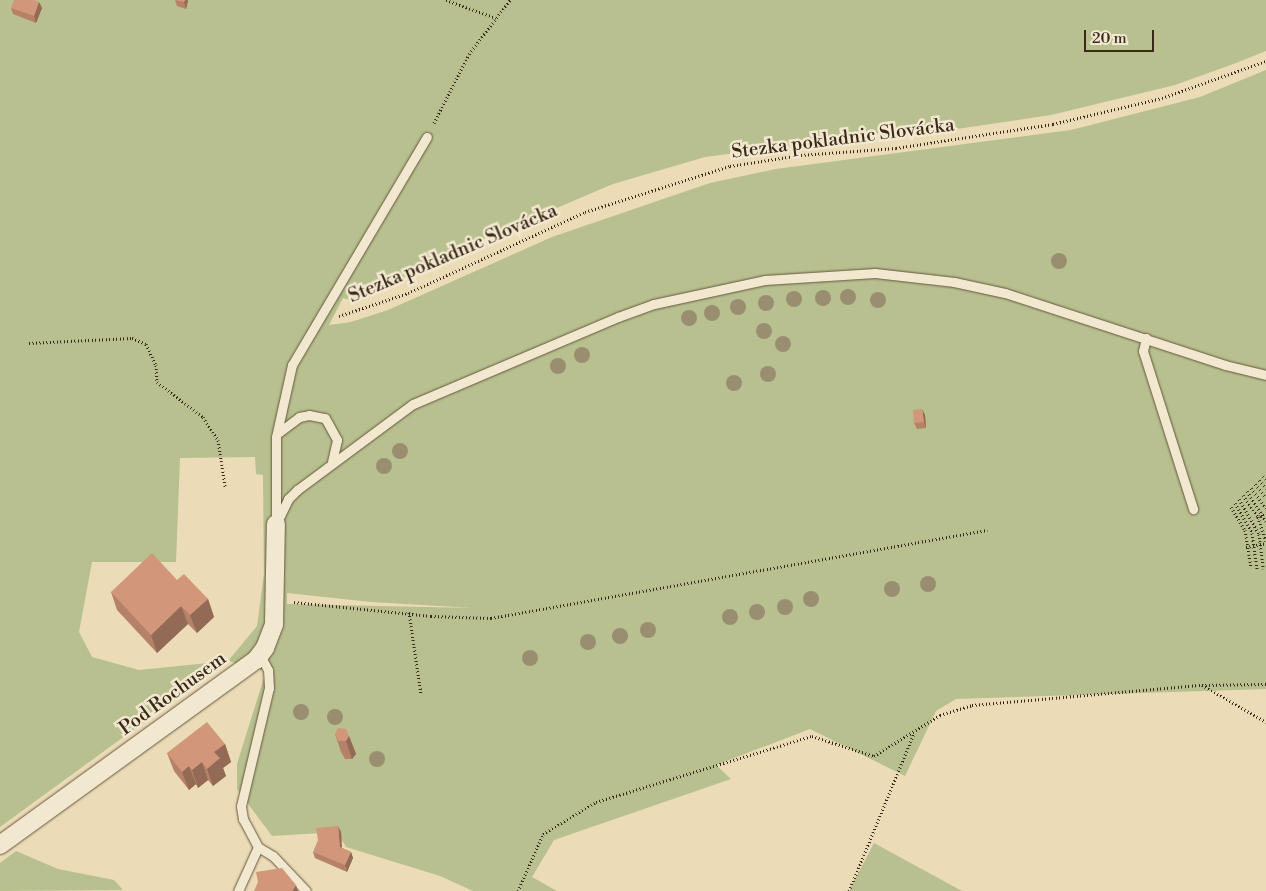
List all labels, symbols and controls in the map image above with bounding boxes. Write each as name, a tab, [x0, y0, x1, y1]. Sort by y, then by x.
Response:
scale bar	[1086, 20, 1156, 52]
text: 20 m	[1092, 29, 1127, 48]
street label: Stezka pokladnic Slovácka	[730, 114, 956, 164]
street label: Stezka pokladnic Slovácka	[345, 200, 561, 308]
street label: Pod Rochusem	[115, 647, 231, 741]

